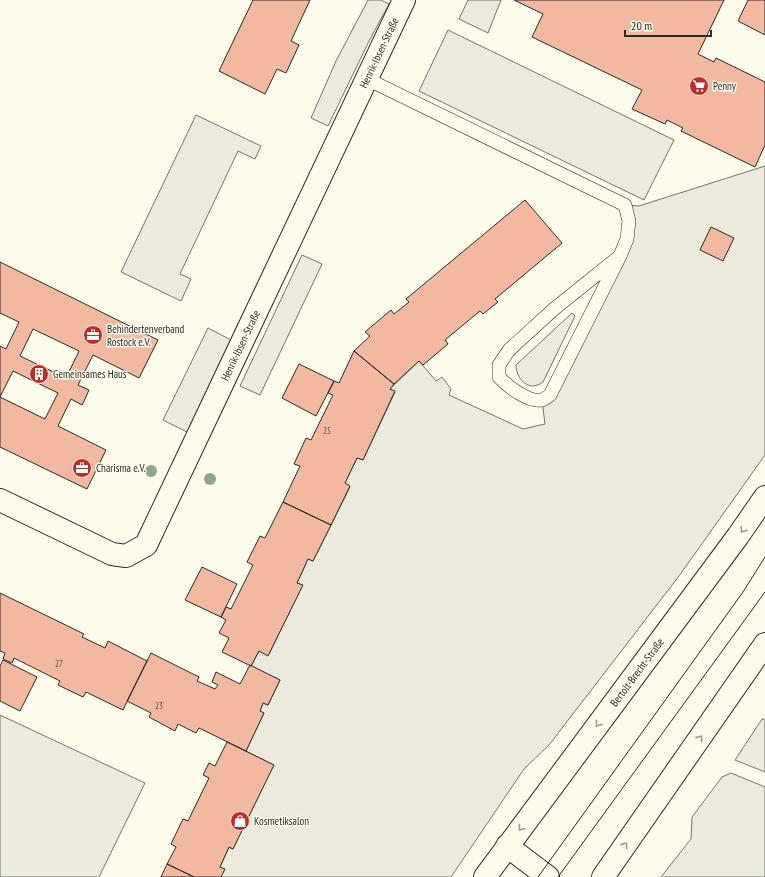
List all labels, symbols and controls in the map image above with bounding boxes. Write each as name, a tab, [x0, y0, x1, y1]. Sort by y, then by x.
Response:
scale bar	[625, 12, 711, 38]
street label: Henrik-Ibsen-Straße	[356, 15, 402, 90]
text: 20 m	[631, 18, 652, 33]
supermarket icon: Penny	[688, 75, 710, 97]
place label: Penny	[713, 79, 737, 93]
street label: Henrik-Ibsen-Straße	[218, 308, 263, 383]
place label: Behindertenverband Rostock e.V.	[107, 322, 185, 349]
office icon: Behindertenverband Rostock e.V.	[82, 324, 104, 346]
building icon: Gemeinsames Haus	[28, 363, 50, 385]
place label: Gemeinsames Haus	[53, 367, 127, 381]
house number: 25	[323, 425, 331, 436]
office icon: Charisma e.V.	[71, 457, 93, 479]
place label: Charisma e.V.	[96, 461, 146, 475]
one-way arrow	[741, 525, 748, 532]
street label: Bertolt-Brecht-Straße	[607, 635, 667, 709]
house number: 27	[55, 658, 63, 669]
house number: 23	[155, 700, 163, 711]
one-way arrow	[596, 719, 603, 726]
one-way arrow	[695, 736, 702, 743]
shop icon: Kosmetiksalon	[229, 810, 251, 832]
place label: Kosmetiksalon	[254, 814, 309, 828]
one-way arrow	[518, 823, 525, 830]
one-way arrow	[620, 842, 628, 849]

